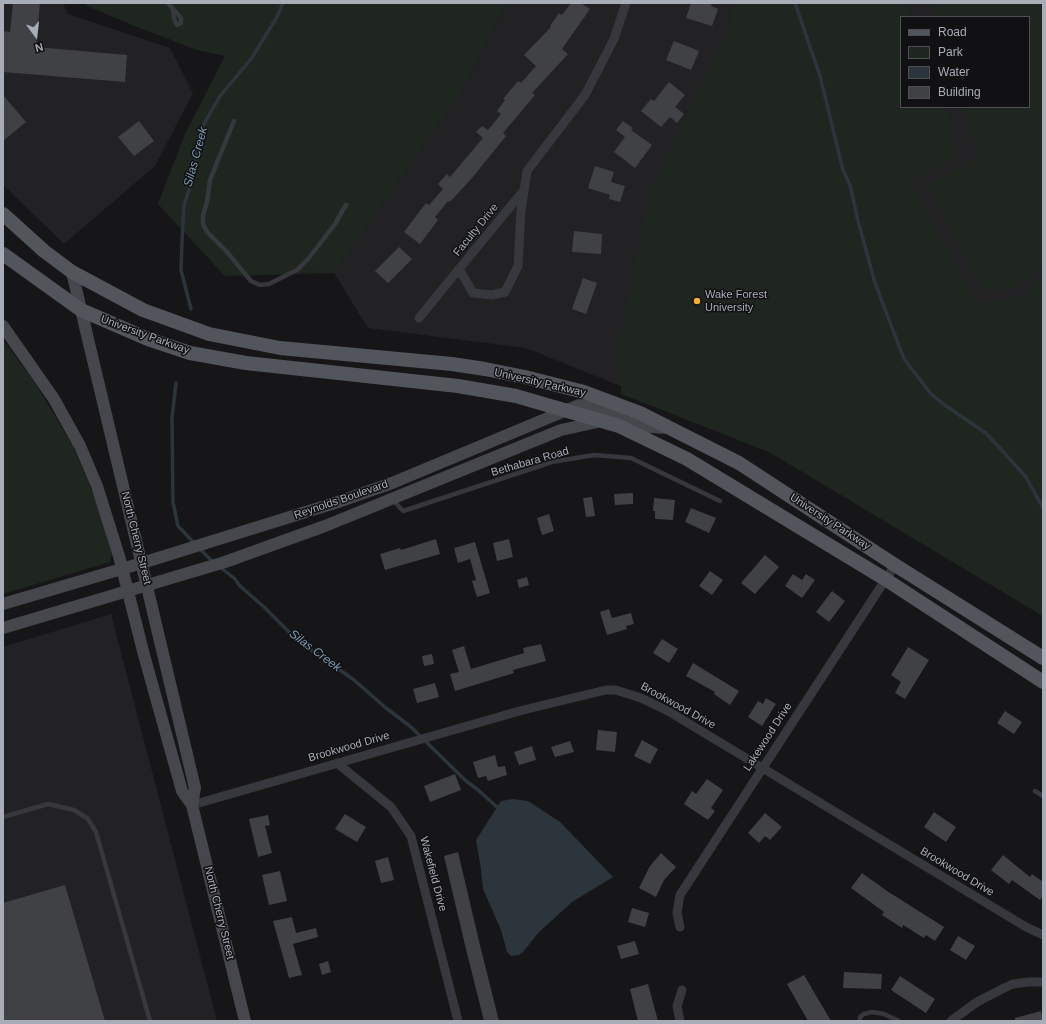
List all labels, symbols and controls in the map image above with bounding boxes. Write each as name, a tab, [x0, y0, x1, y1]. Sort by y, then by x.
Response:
north arrow	[16, 16, 56, 56]
legend	[900, 16, 1030, 108]
text: Road	[938, 25, 967, 39]
text: N	[34, 41, 45, 54]
text: Park	[938, 45, 963, 59]
text: Water	[938, 65, 970, 79]
text: Building	[938, 85, 981, 99]
water label: Silas Creek	[181, 126, 211, 188]
street label: Faculty Drive	[451, 201, 501, 259]
place label: Wake Forest University	[705, 288, 767, 314]
marker: Wake Forest University	[692, 296, 702, 306]
street label: University Parkway	[99, 313, 191, 357]
street label: University Parkway	[493, 366, 587, 400]
street label: Bethabara Road	[490, 445, 570, 479]
street label: Reynolds Boulevard	[292, 478, 390, 522]
street label: North Cherry Street	[118, 490, 154, 586]
street label: University Parkway	[787, 491, 873, 553]
water label: Silas Creek	[286, 627, 344, 675]
street label: Brookwood Drive	[638, 680, 718, 732]
street label: Lakewood Drive	[741, 700, 795, 774]
street label: Brookwood Drive	[307, 729, 391, 765]
street label: Wakefield Drive	[417, 835, 449, 913]
street label: Brookwood Drive	[918, 845, 996, 899]
street label: North Cherry Street	[201, 865, 237, 961]

